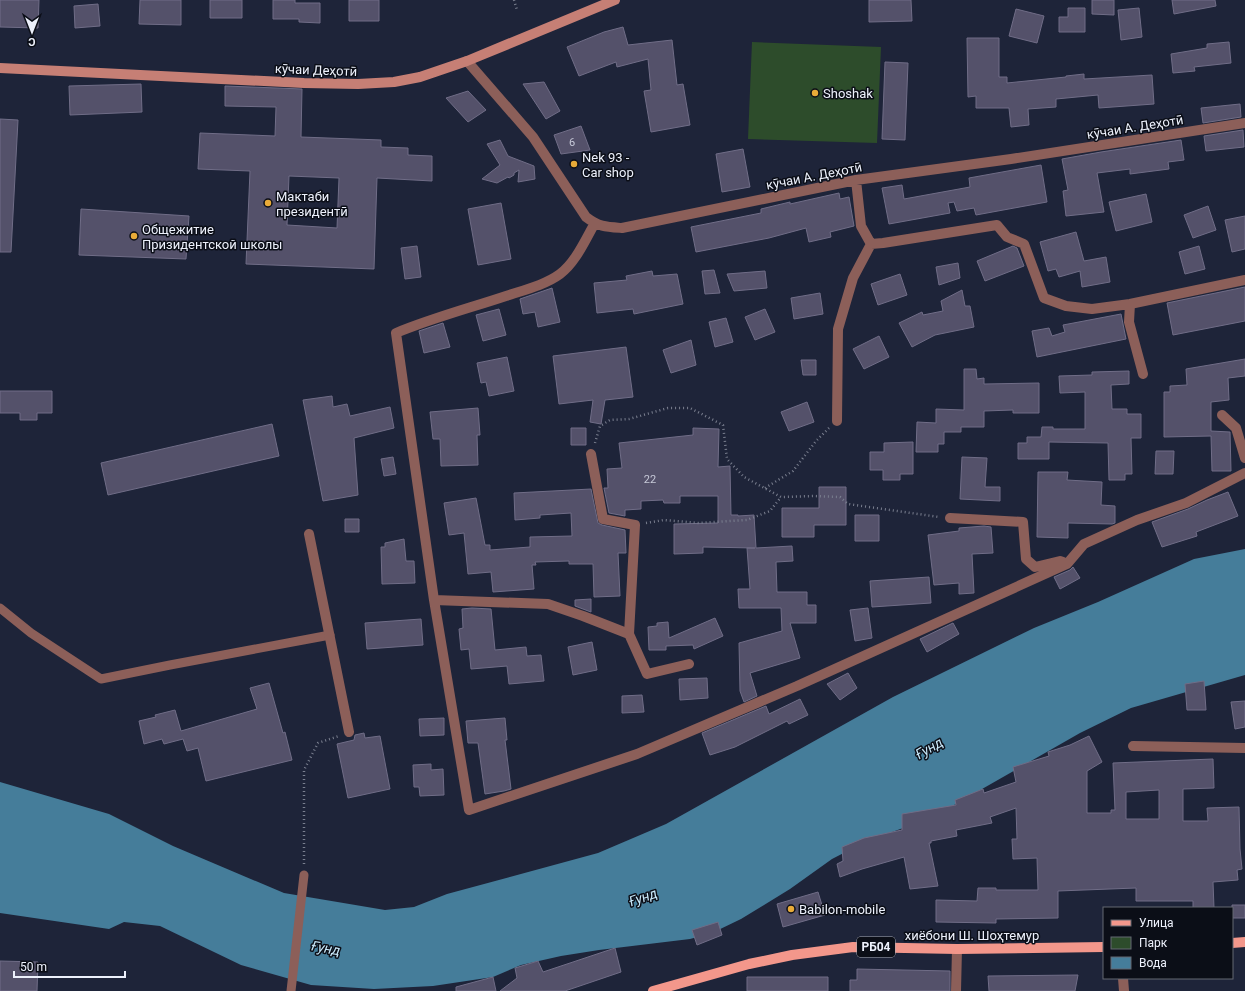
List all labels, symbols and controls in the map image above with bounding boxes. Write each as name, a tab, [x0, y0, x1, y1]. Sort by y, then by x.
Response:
north arrow	[12, 12, 52, 52]
text: С	[28, 35, 36, 48]
street label: кӯчаи Деҳотӣ	[275, 61, 357, 79]
place label: Shoshak	[823, 86, 873, 101]
marker: Shoshak	[810, 88, 820, 98]
street label: кӯчаи А. Деҳотӣ	[1086, 112, 1184, 142]
house number: 6	[569, 136, 575, 149]
place label: Nek 93 - Car shop	[582, 150, 634, 180]
marker: Nek 93 - Car shop	[569, 159, 579, 169]
street label: кӯчаи А. Деҳотӣ	[765, 159, 863, 193]
place label: Мактаби президентӣ	[276, 189, 348, 219]
marker: Мактаби президентӣ	[263, 198, 273, 208]
place label: Общежитие Призидентской школы	[142, 222, 282, 252]
marker: Общежитие Призидентской школы	[129, 231, 139, 241]
house number: 22	[644, 473, 656, 486]
water label: Ғунд	[912, 734, 946, 762]
water label: Ғунд	[627, 885, 659, 909]
place label: Babilon-mobile	[799, 902, 885, 917]
marker: Babilon-mobile	[786, 904, 796, 914]
legend	[1103, 907, 1233, 979]
text: Улица	[1139, 916, 1174, 930]
street label: хиёбони Ш. Шоҳтемур	[905, 928, 1039, 943]
text: Парк	[1139, 936, 1168, 950]
water label: Ғунд	[310, 937, 342, 959]
road number: РБ04	[857, 937, 895, 957]
scale bar	[14, 953, 125, 979]
text: Вода	[1139, 956, 1167, 970]
text: 50 m	[20, 960, 47, 974]

